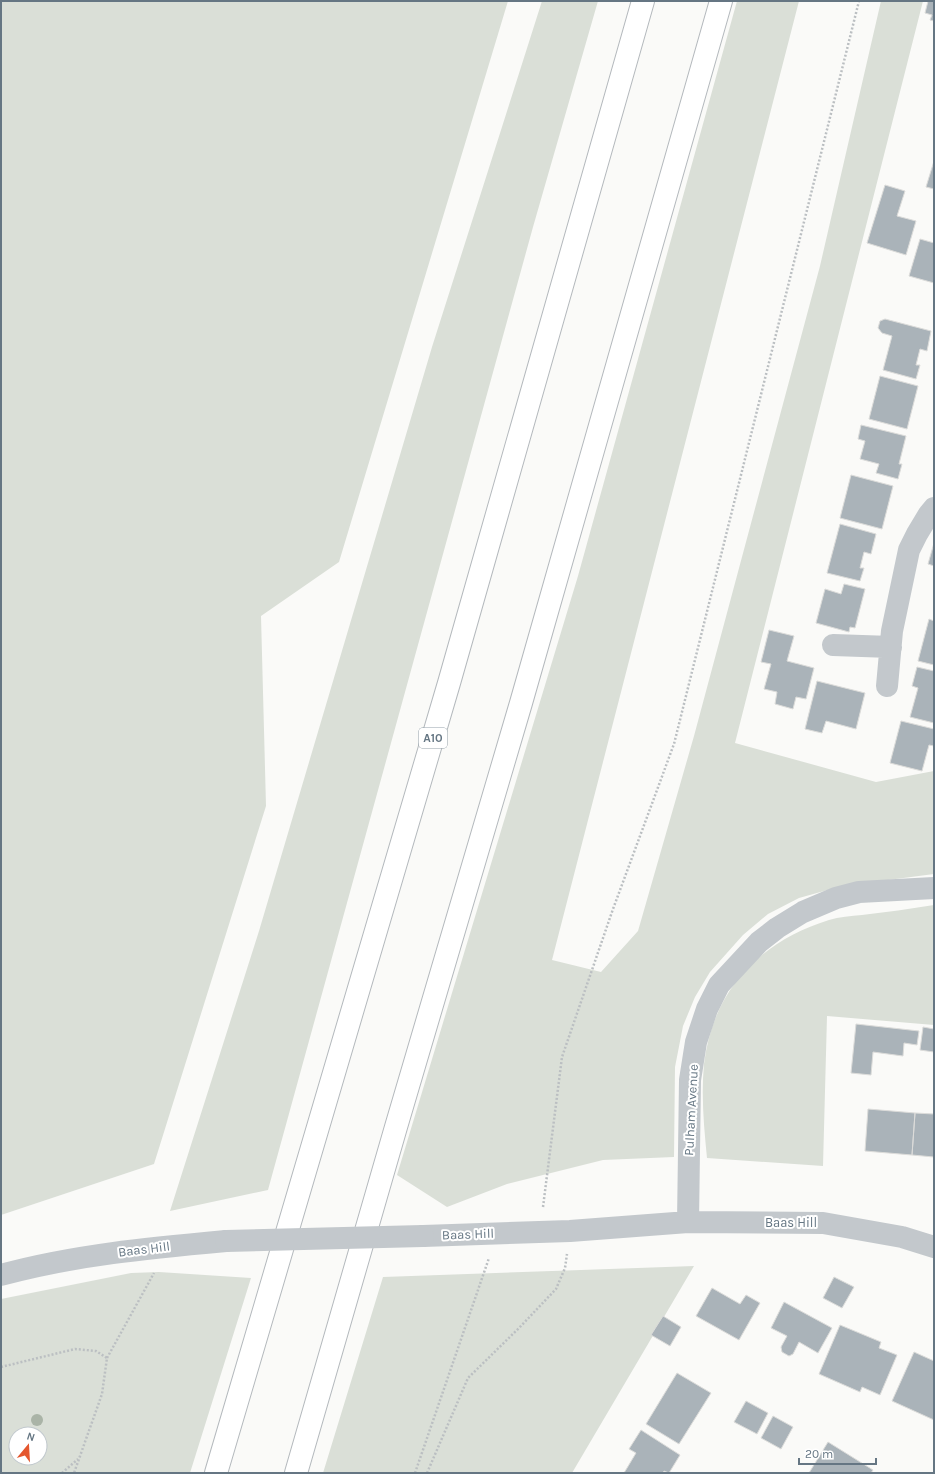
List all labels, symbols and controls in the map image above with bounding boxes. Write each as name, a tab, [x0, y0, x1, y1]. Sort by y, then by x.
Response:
road number: A10	[419, 728, 447, 748]
street label: Pulham Avenue	[681, 1063, 701, 1156]
street label: Baas Hill	[765, 1215, 817, 1230]
street label: Baas Hill	[442, 1226, 494, 1242]
street label: Baas Hill	[117, 1238, 171, 1260]
north arrow	[8, 1426, 48, 1466]
text: N	[25, 1430, 37, 1444]
scale bar	[799, 1440, 876, 1466]
text: 20 m	[805, 1447, 833, 1461]

